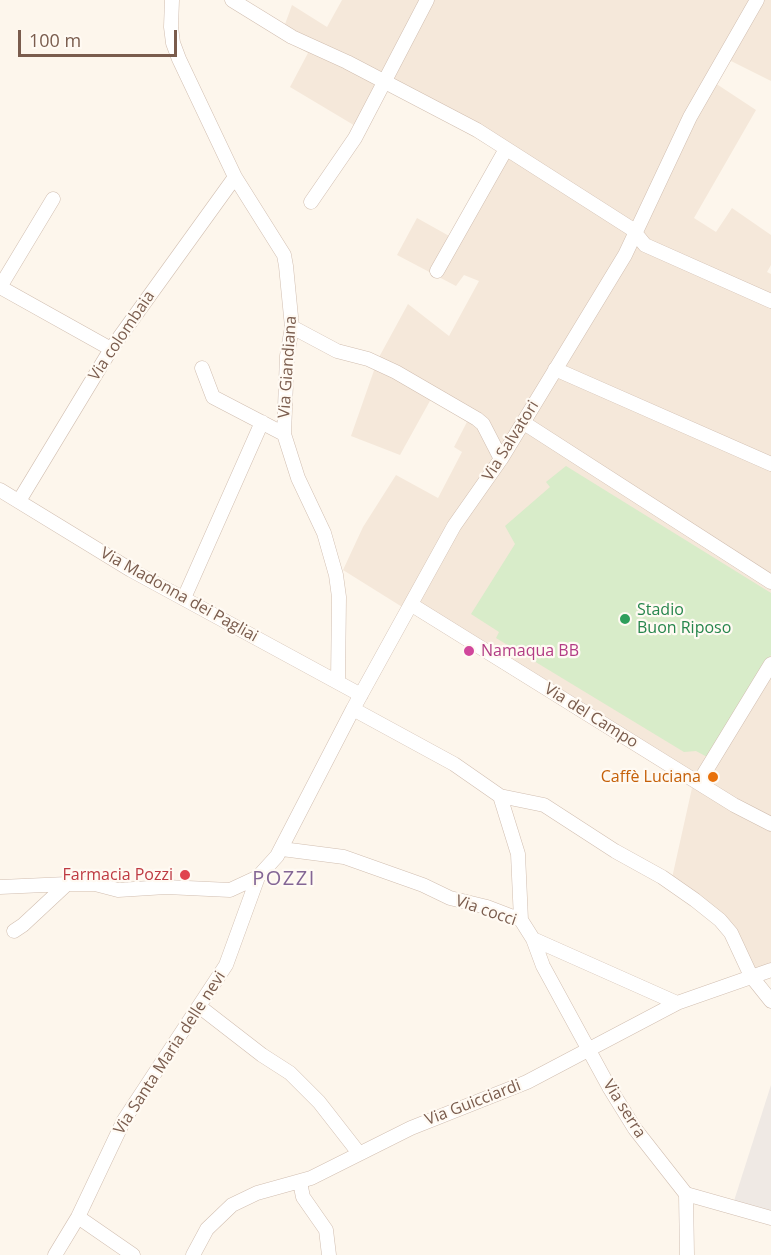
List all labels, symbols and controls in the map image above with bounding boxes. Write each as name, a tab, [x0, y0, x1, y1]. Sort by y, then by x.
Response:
scale bar	[21, 18, 180, 56]
text: 100 m	[29, 28, 81, 52]
street label: Via colombaia	[85, 288, 159, 384]
street label: Via Giandiana	[275, 315, 301, 419]
street label: Via Salvatori	[479, 397, 543, 485]
street label: Via Madonna dei Pagliai	[97, 544, 261, 646]
place label: Stadio Buon Riposo	[637, 600, 731, 638]
marker: Stadio Buon Riposo	[618, 612, 632, 626]
place label: Namaqua BB	[481, 641, 579, 661]
marker: Namaqua BB	[462, 644, 476, 658]
street label: Via del Campo	[541, 680, 641, 752]
place label: Caffè Luciana	[601, 767, 701, 787]
marker: Caffè Luciana	[706, 770, 720, 784]
place label: Farmacia Pozzi	[63, 865, 173, 885]
district label: POZZI	[252, 867, 316, 891]
marker: Farmacia Pozzi	[178, 868, 192, 882]
street label: Via cocci	[453, 892, 519, 930]
street label: Via Santa Maria delle nevi	[110, 968, 230, 1138]
street label: Via Guicciardi	[423, 1076, 523, 1130]
street label: Via serra	[599, 1076, 649, 1142]

